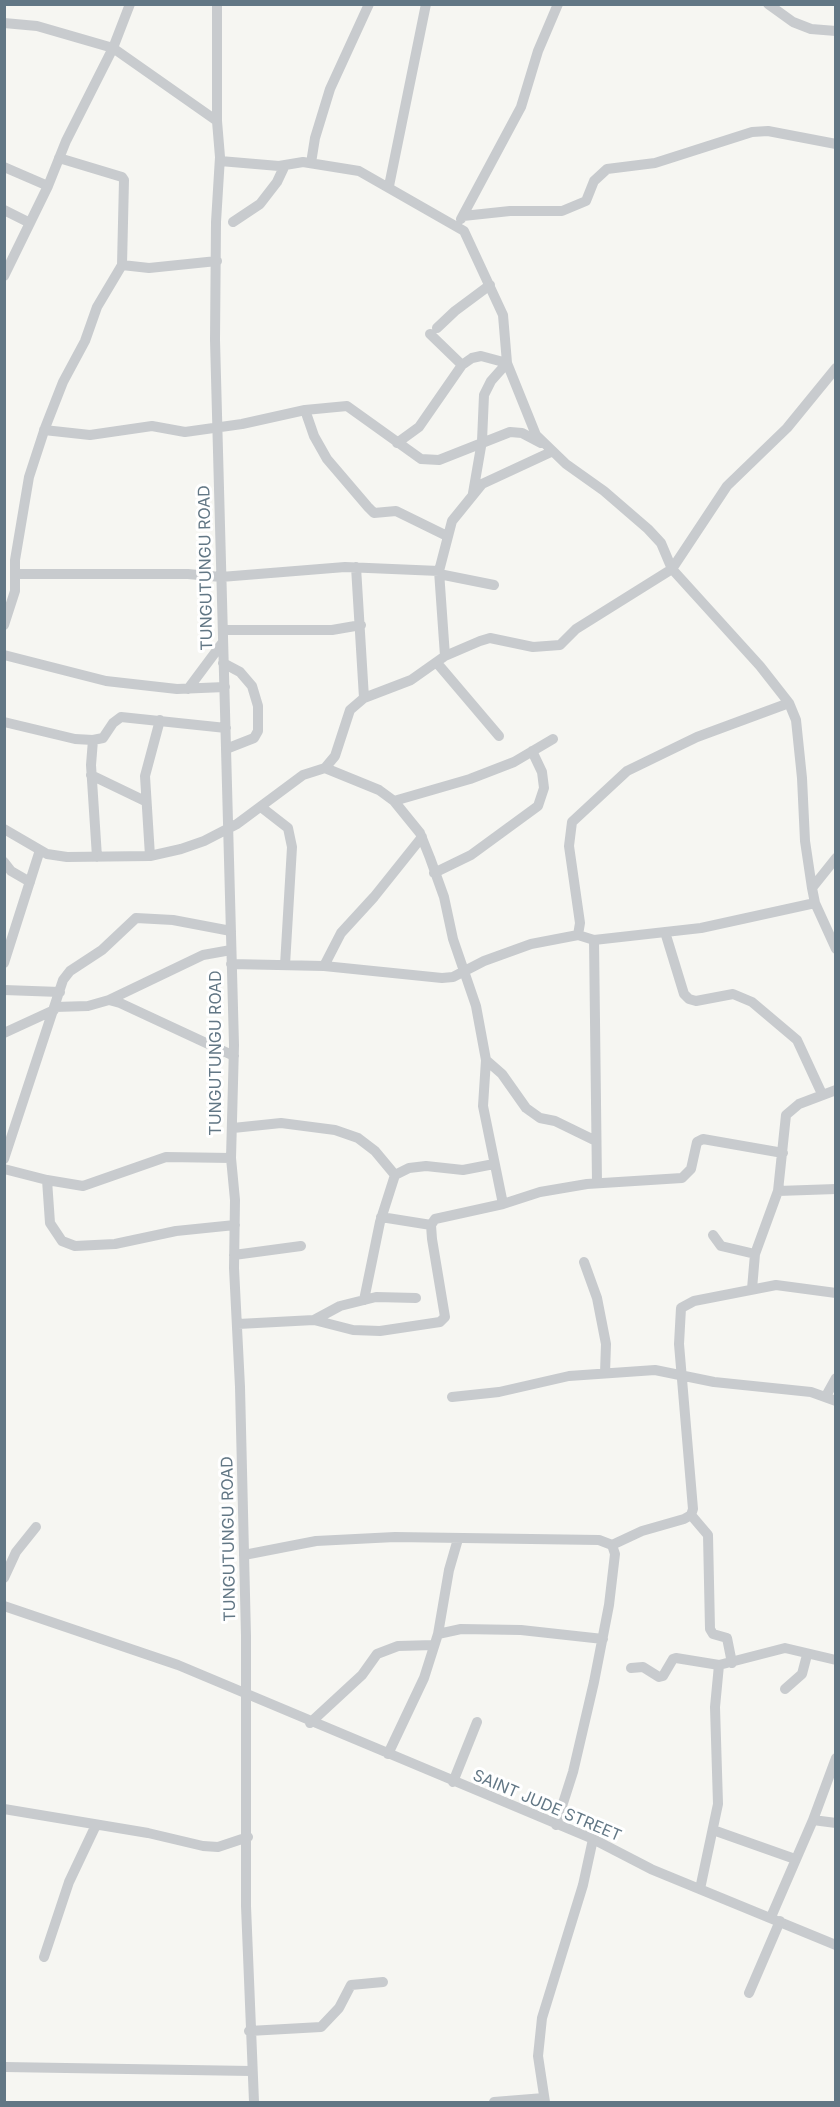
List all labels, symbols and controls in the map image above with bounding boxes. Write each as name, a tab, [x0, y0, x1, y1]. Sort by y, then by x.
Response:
street label: TUNGUTUNGU ROAD	[195, 485, 217, 651]
street label: TUNGUTUNGU ROAD	[206, 970, 226, 1136]
street label: TUNGUTUNGU ROAD	[218, 1456, 240, 1622]
street label: SAINT JUDE STREET	[470, 1766, 624, 1846]

